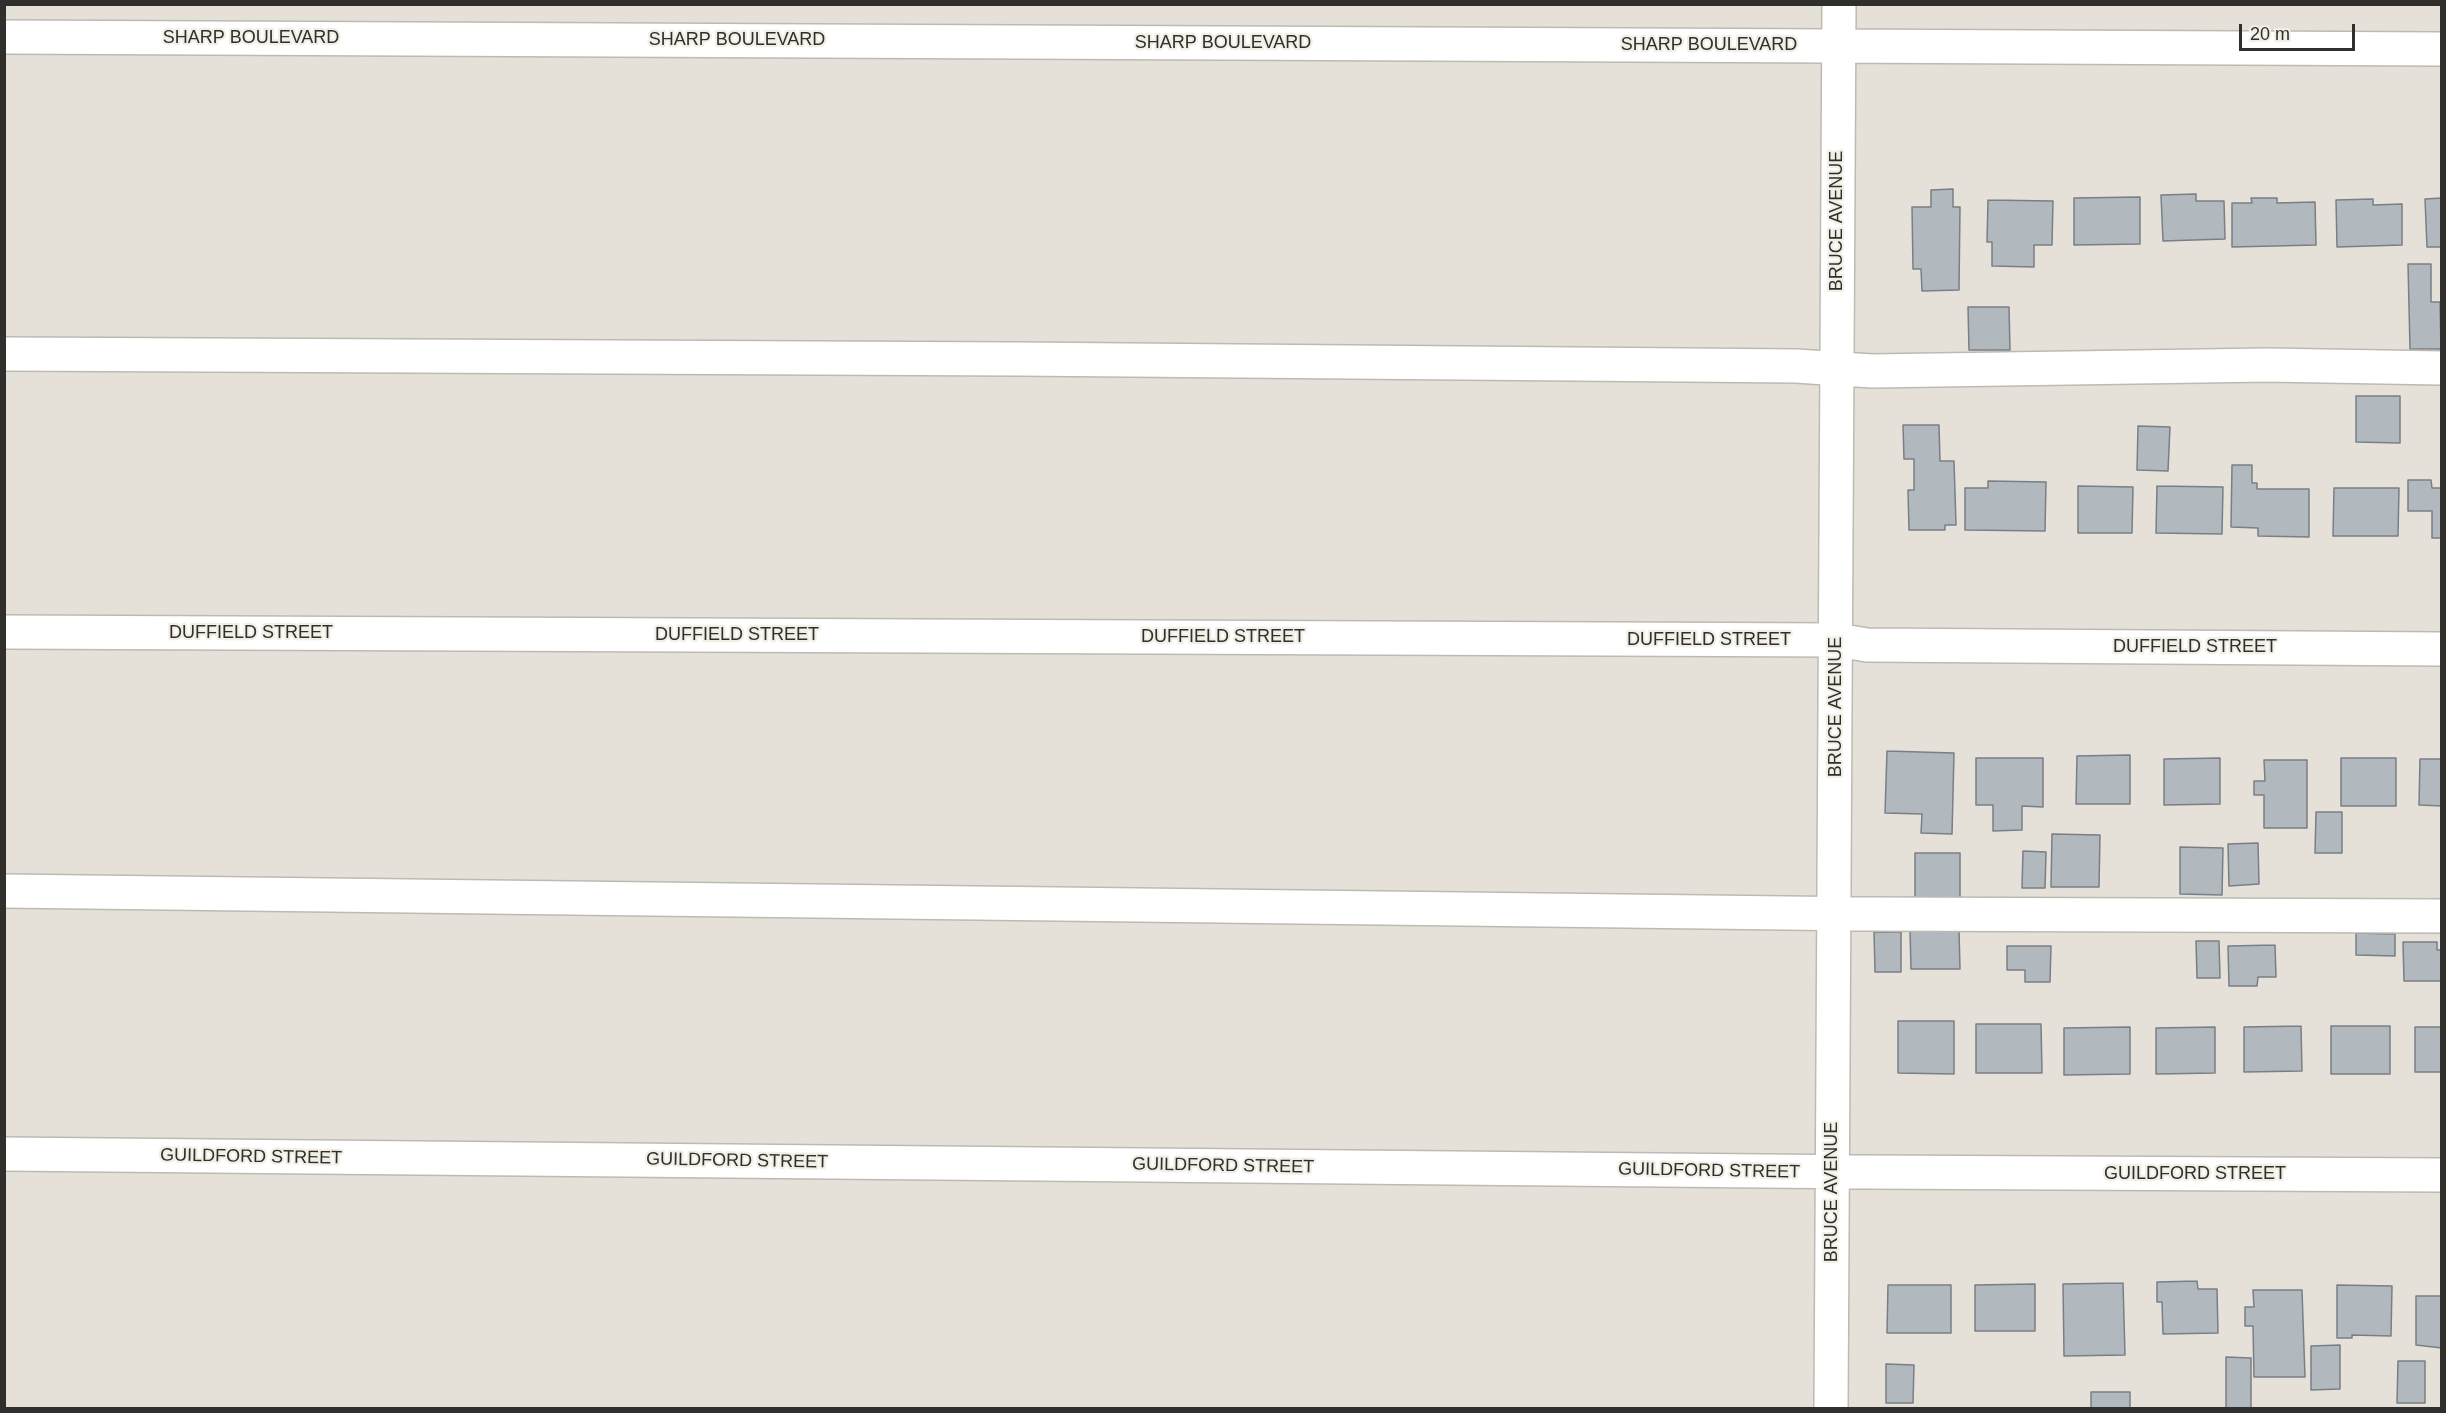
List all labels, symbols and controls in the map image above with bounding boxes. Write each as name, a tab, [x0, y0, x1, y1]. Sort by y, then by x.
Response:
scale bar	[2242, 12, 2358, 50]
text: 20 m	[2250, 24, 2290, 44]
street label: SHARP BOULEVARD	[163, 27, 339, 49]
street label: SHARP BOULEVARD	[649, 29, 825, 51]
street label: SHARP BOULEVARD	[1135, 32, 1311, 54]
street label: SHARP BOULEVARD	[1621, 34, 1797, 56]
street label: BRUCE AVENUE	[1826, 151, 1848, 291]
street label: DUFFIELD STREET	[169, 622, 333, 644]
street label: DUFFIELD STREET	[655, 624, 819, 646]
street label: DUFFIELD STREET	[1141, 626, 1305, 648]
street label: DUFFIELD STREET	[1627, 629, 1791, 651]
street label: DUFFIELD STREET	[2113, 636, 2277, 658]
street label: BRUCE AVENUE	[1825, 637, 1847, 777]
street label: BRUCE AVENUE	[1821, 1122, 1843, 1262]
street label: GUILDFORD STREET	[160, 1145, 342, 1169]
street label: GUILDFORD STREET	[646, 1149, 828, 1173]
street label: GUILDFORD STREET	[1132, 1154, 1314, 1178]
street label: GUILDFORD STREET	[1618, 1159, 1800, 1183]
street label: GUILDFORD STREET	[2104, 1163, 2286, 1185]

